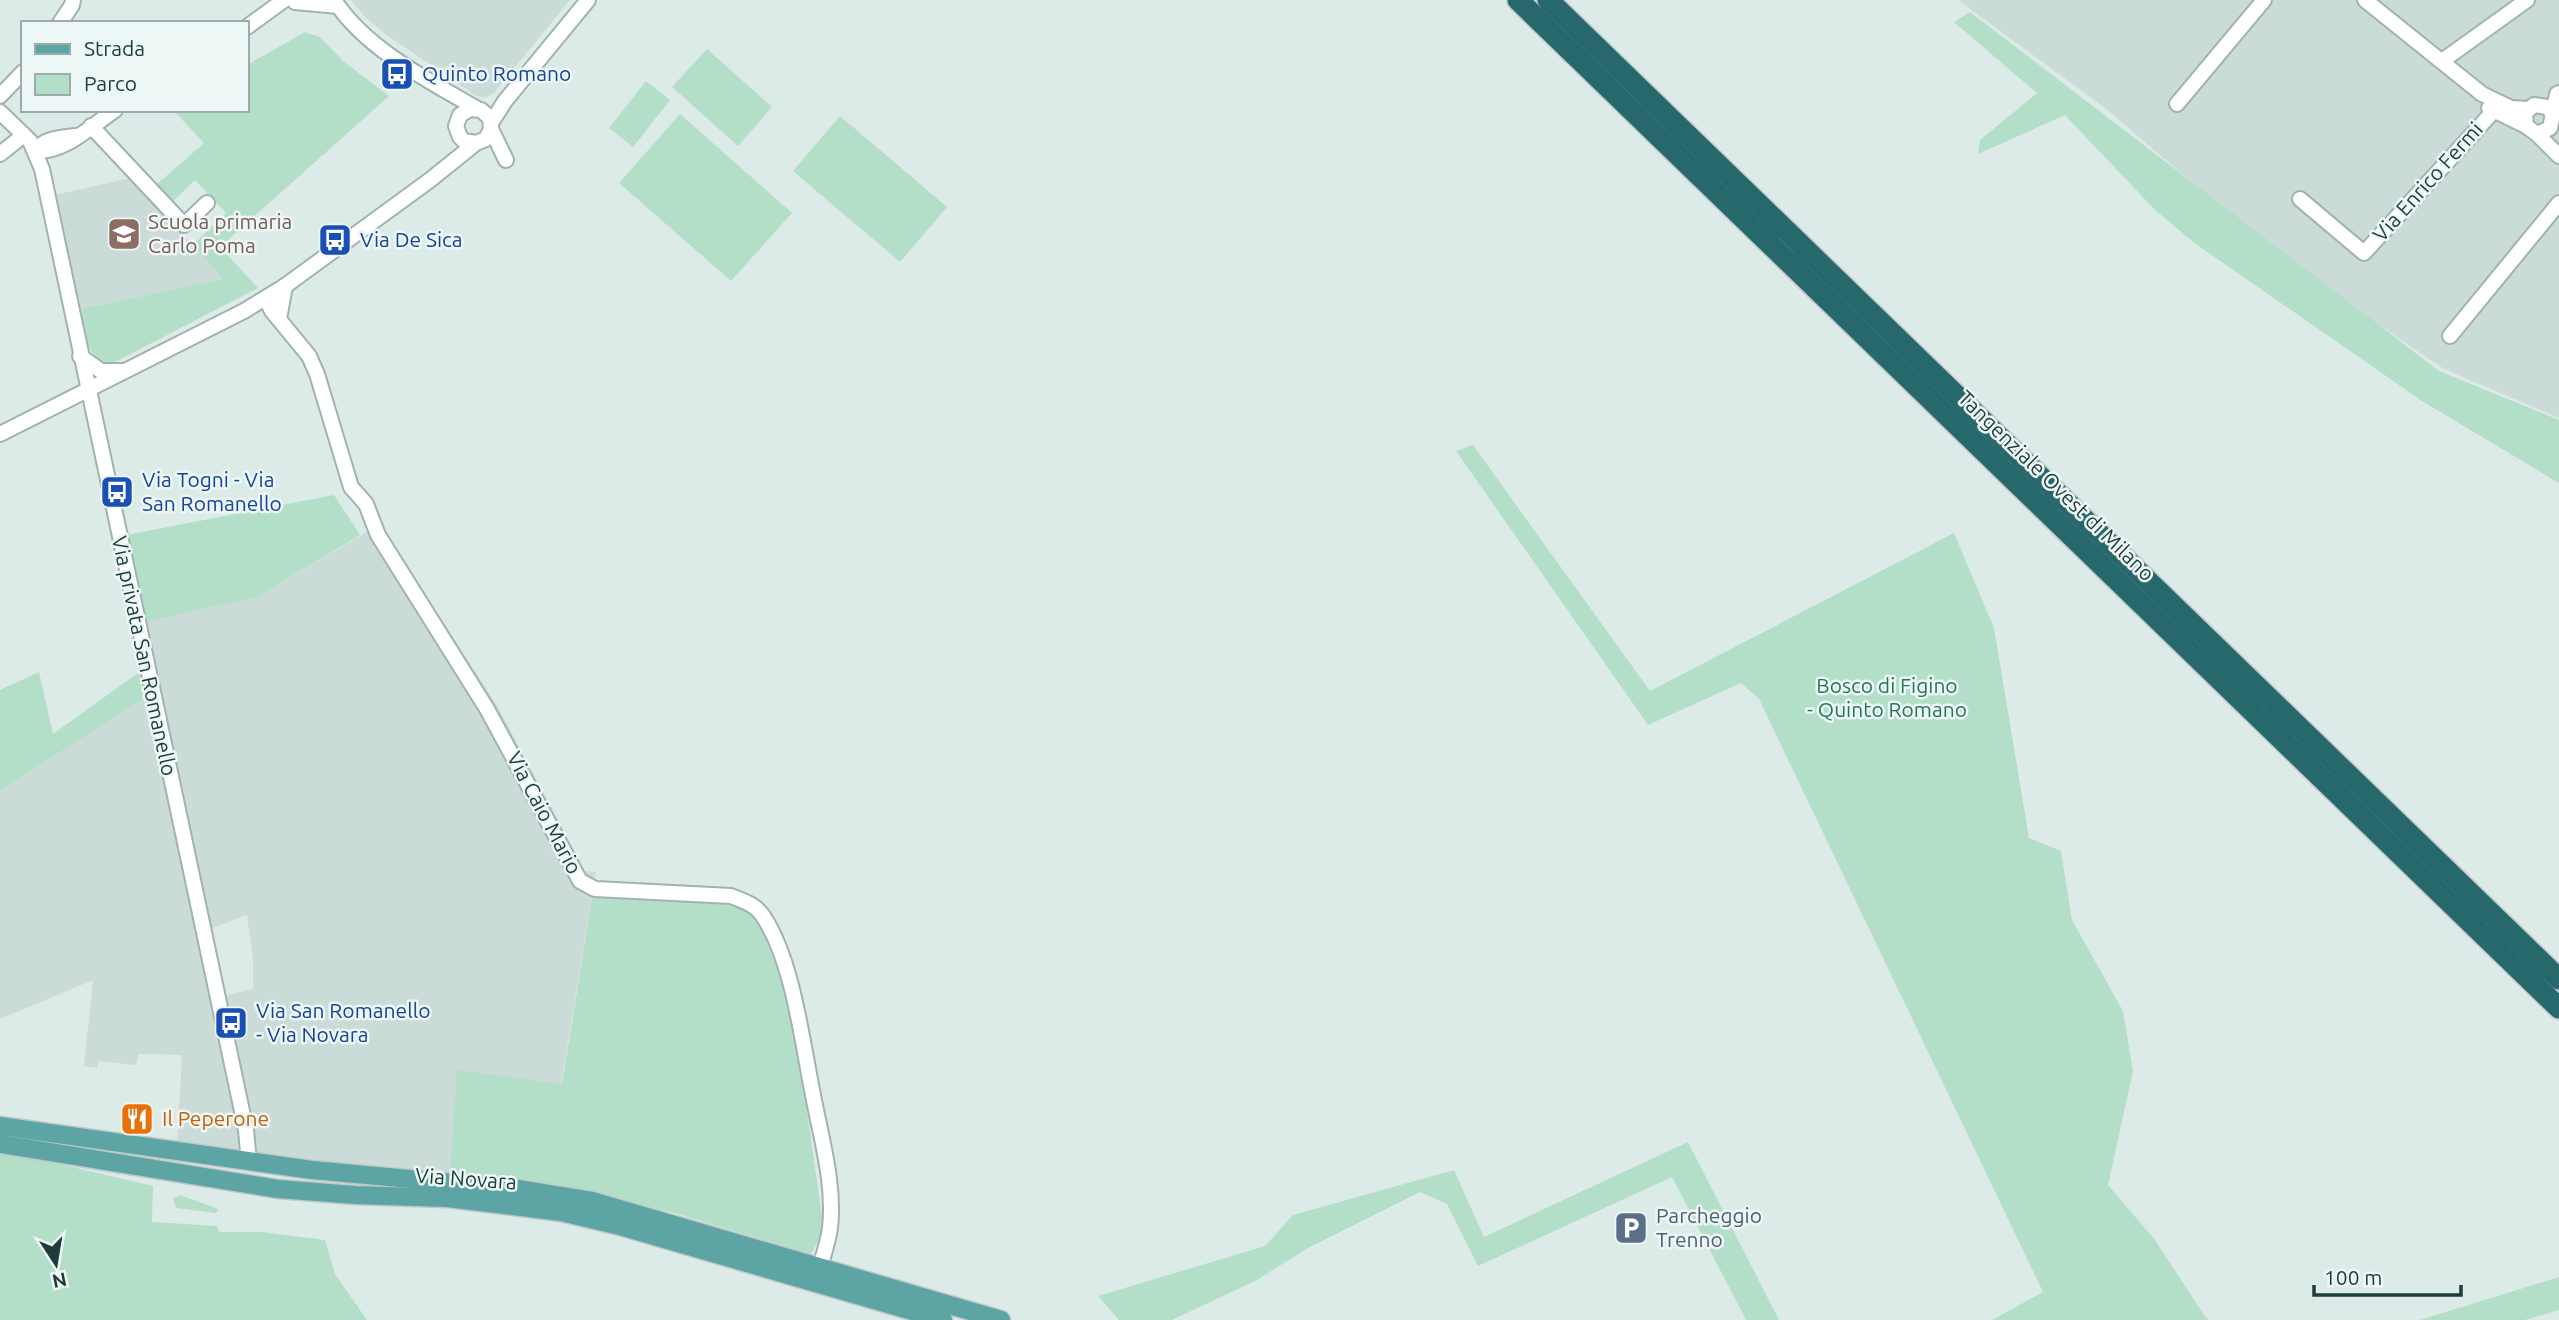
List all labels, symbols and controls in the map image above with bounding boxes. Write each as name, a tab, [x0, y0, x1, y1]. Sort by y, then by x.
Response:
legend	[21, 21, 248, 112]
text: Strada	[84, 36, 145, 60]
bus stop icon: Quinto Romano	[378, 55, 416, 93]
place label: Quinto Romano	[422, 61, 571, 85]
text: Parco	[84, 71, 137, 95]
street label: Via Enrico Fermi	[2367, 117, 2487, 246]
place label: Scuola primaria Carlo Poma	[148, 209, 292, 257]
school or university icon: Scuola primaria Carlo Poma	[105, 215, 143, 253]
bus stop icon: Via De Sica	[316, 221, 354, 259]
place label: Via De Sica	[360, 227, 463, 251]
street label: Tangenziale Ovest di Milano	[1954, 385, 2160, 585]
place label: Via Togni - Via San Romanello	[142, 467, 282, 515]
bus stop icon: Via Togni - Via San Romanello	[98, 473, 136, 511]
street label: Via privata San Romanello	[108, 534, 182, 778]
park label: Bosco di Figino - Quinto Romano	[1807, 673, 1967, 721]
street label: Via Caio Mario	[503, 747, 587, 878]
place label: Via San Romanello - Via Novara	[256, 998, 430, 1046]
bus stop icon: Via San Romanello - Via Novara	[212, 1004, 250, 1042]
restaurant icon: Il Peperone	[118, 1100, 156, 1138]
place label: Il Peperone	[162, 1106, 269, 1130]
street label: Via Novara	[415, 1162, 518, 1194]
place label: Parcheggio Trenno	[1656, 1203, 1762, 1251]
parking icon: Parcheggio Trenno	[1612, 1209, 1650, 1247]
north arrow	[21, 1229, 91, 1299]
scale bar	[2314, 1254, 2461, 1298]
text: 100 m	[2324, 1265, 2382, 1289]
text: N	[50, 1268, 69, 1293]

